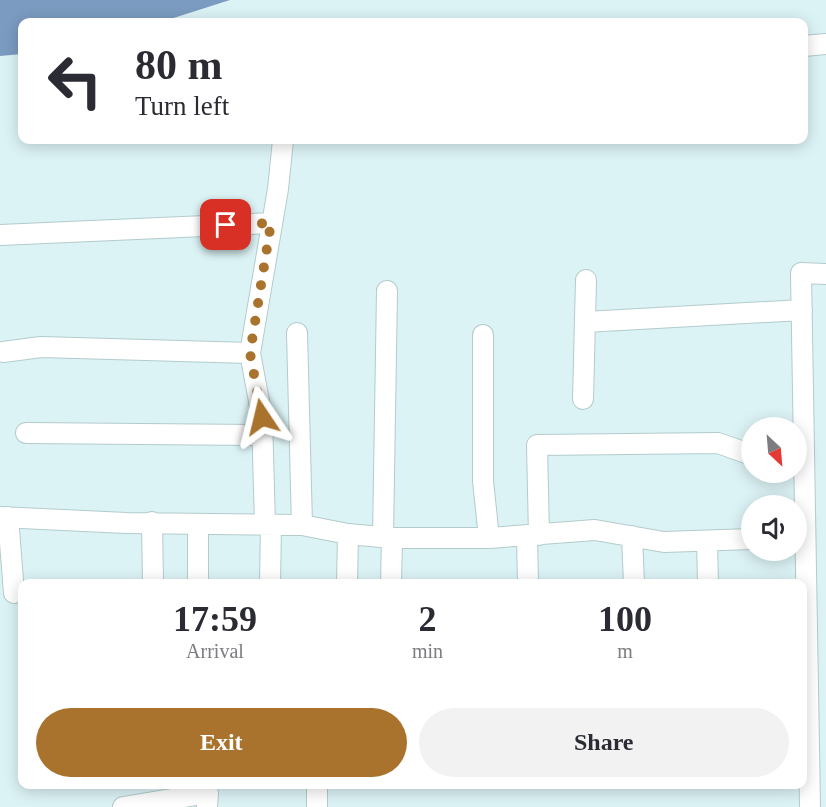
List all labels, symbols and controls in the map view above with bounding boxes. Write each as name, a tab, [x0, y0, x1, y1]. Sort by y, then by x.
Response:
icon: left	[36, 42, 114, 120]
text: 80 m	[135, 42, 223, 88]
text: Turn left	[135, 91, 229, 121]
pin	[200, 199, 251, 250]
icon: arrive	[209, 208, 242, 241]
position arrow	[230, 385, 294, 449]
north arrow	[741, 417, 807, 483]
map controls	[741, 417, 807, 561]
button: sound	[741, 495, 807, 561]
text: 17:59	[173, 599, 257, 639]
text: 2	[419, 599, 437, 639]
text: 100	[598, 599, 652, 639]
text: Arrival	[186, 640, 244, 662]
text: min	[412, 640, 443, 662]
text: m	[617, 640, 633, 662]
button: Exit	[36, 708, 407, 777]
button: Share	[419, 708, 789, 777]

